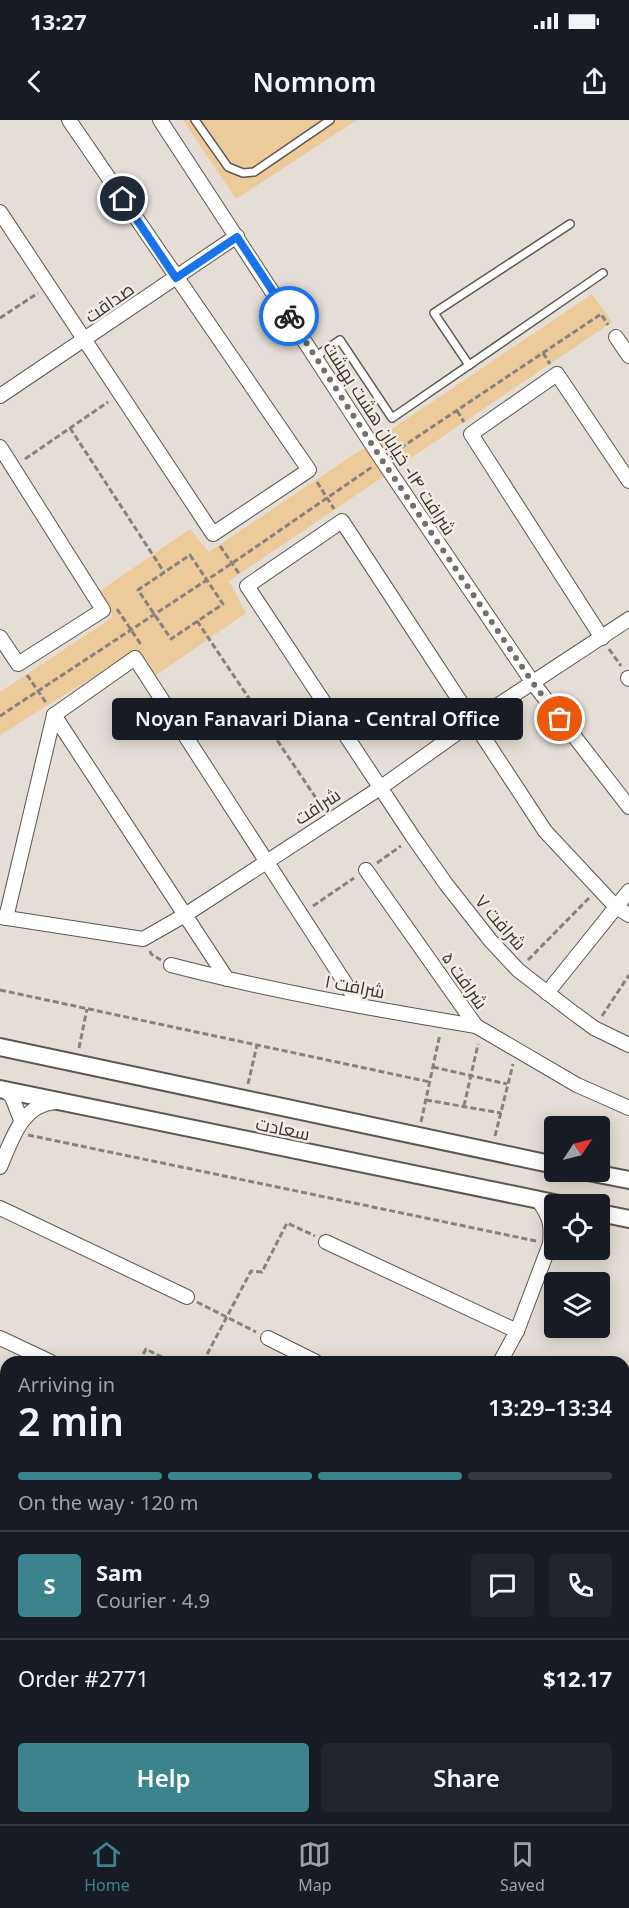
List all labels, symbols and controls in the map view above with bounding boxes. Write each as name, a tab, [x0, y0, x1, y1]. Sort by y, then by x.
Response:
text: 13:27	[30, 6, 87, 36]
text: Nomnom	[253, 63, 376, 100]
icon: back	[18, 65, 51, 98]
icon: share	[578, 65, 611, 98]
pin	[97, 173, 148, 224]
icon: home	[106, 182, 139, 215]
street label: صداقت	[80, 276, 138, 328]
courier	[259, 286, 319, 346]
icon: bike	[273, 300, 306, 333]
street label: شرافت ۱۴- خیابان هشت بهشت	[318, 336, 462, 540]
pin	[534, 693, 585, 744]
callout: Noyan Fanavari Diana - Central Office	[113, 698, 524, 740]
icon: bag	[543, 702, 576, 735]
text: Noyan Fanavari Diana - Central Office	[135, 705, 500, 732]
street label: شرافت	[289, 782, 345, 830]
street label: شرافت ۷	[470, 889, 532, 955]
street label: شرافت ۵	[437, 947, 493, 1013]
street label: شرافت ۱	[323, 968, 387, 1004]
street label: سعادت	[254, 1111, 312, 1145]
north arrow	[544, 1116, 610, 1182]
map controls	[544, 1116, 610, 1338]
button: locate	[544, 1194, 610, 1260]
button: layers	[544, 1272, 610, 1338]
text: Arriving in	[18, 1371, 115, 1398]
text: 13:29–13:34	[488, 1392, 612, 1422]
text: 2 min	[18, 1394, 124, 1447]
text: On the way · 120 m	[18, 1489, 198, 1516]
button: chat	[471, 1554, 534, 1617]
button: phone	[549, 1554, 612, 1617]
text: Sam	[96, 1557, 143, 1587]
text: S	[43, 1570, 56, 1600]
text: Courier · 4.9	[96, 1587, 210, 1614]
text: Order #2771	[18, 1663, 149, 1693]
text: $12.17	[543, 1663, 612, 1693]
button: Help	[18, 1743, 309, 1812]
button: Share	[321, 1743, 612, 1812]
tab: Home	[84, 1838, 130, 1896]
tab: Map	[298, 1838, 332, 1896]
tab: Saved	[500, 1838, 545, 1896]

